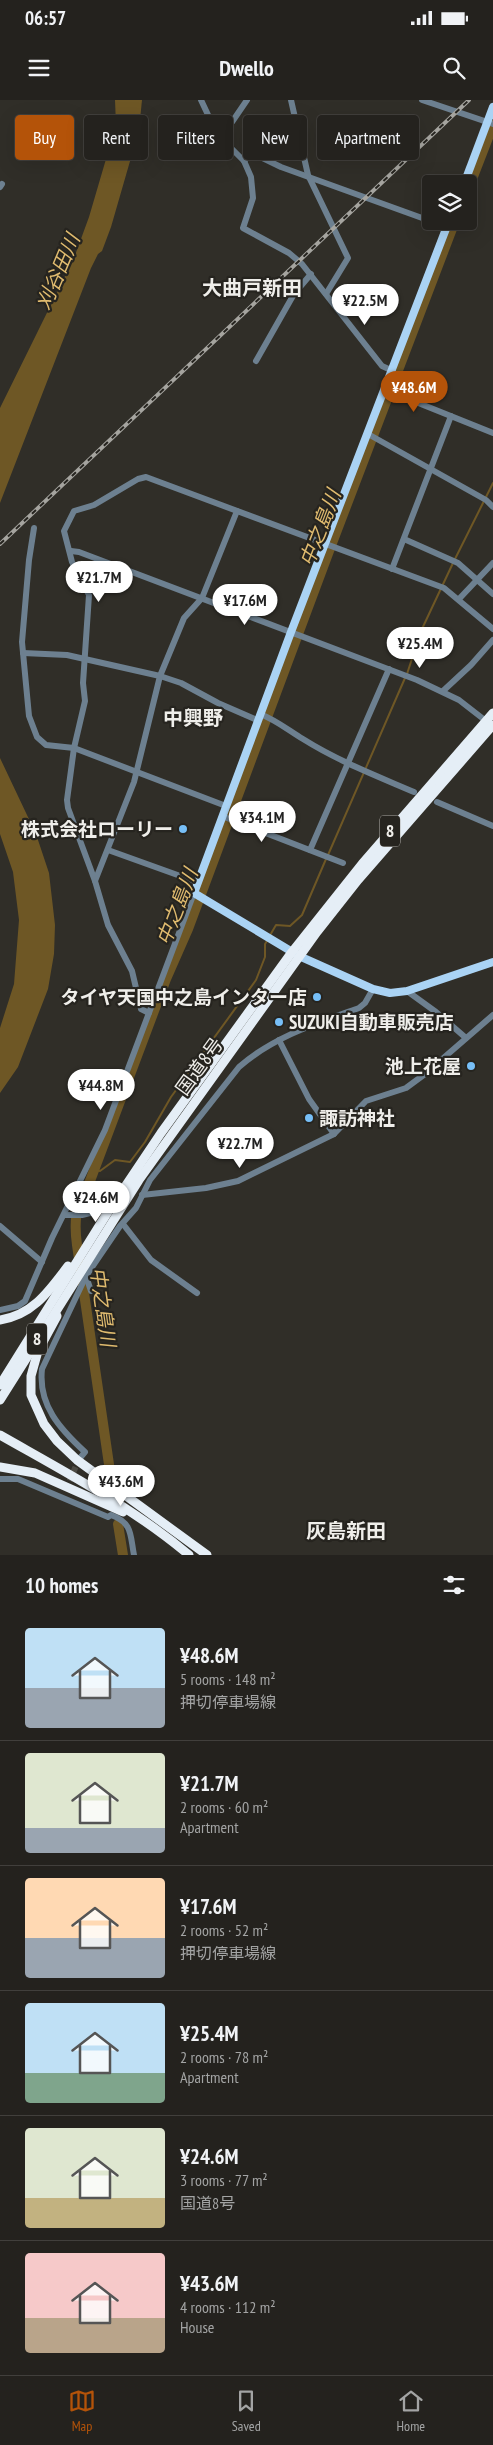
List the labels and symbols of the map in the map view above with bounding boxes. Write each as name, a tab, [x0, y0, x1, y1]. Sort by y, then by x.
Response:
water label: 刈谷田川	[30, 228, 86, 314]
district label: 大曲戸新田	[202, 275, 302, 301]
pin: ¥22.5M	[324, 284, 406, 326]
pin: ¥48.6M	[373, 370, 455, 413]
water label: 中之島川	[294, 484, 347, 570]
pin: ¥21.7M	[58, 560, 140, 603]
pin: ¥17.6M	[204, 584, 286, 626]
pin: ¥25.4M	[379, 626, 461, 669]
district label: 中興野	[163, 705, 223, 731]
pin: ¥34.1M	[221, 800, 303, 843]
road number: 8	[380, 816, 400, 846]
place label: 株式会社ローリー	[21, 817, 173, 841]
marker: 株式会社ローリー	[177, 823, 189, 835]
water label: 中之島川	[151, 863, 204, 949]
place label: タイヤ天国中之島インター店	[61, 985, 307, 1009]
marker: タイヤ天国中之島インター店	[311, 991, 323, 1003]
place label: SUZUKI自動車販売店	[289, 1010, 454, 1034]
marker: SUZUKI自動車販売店	[273, 1016, 285, 1028]
street label: 国道8号	[170, 1032, 228, 1100]
place label: 池上花屋	[385, 1054, 461, 1078]
marker: 池上花屋	[465, 1060, 477, 1072]
pin: ¥44.8M	[60, 1068, 142, 1111]
place label: 諏訪神社	[319, 1106, 395, 1130]
marker: 諏訪神社	[303, 1112, 315, 1124]
pin: ¥22.7M	[199, 1126, 281, 1169]
pin: ¥24.6M	[55, 1180, 137, 1223]
water label: 中之島川	[85, 1266, 122, 1350]
road number: 8	[27, 1324, 47, 1354]
pin: ¥43.6M	[80, 1464, 162, 1507]
district label: 灰島新田	[306, 1518, 386, 1544]

